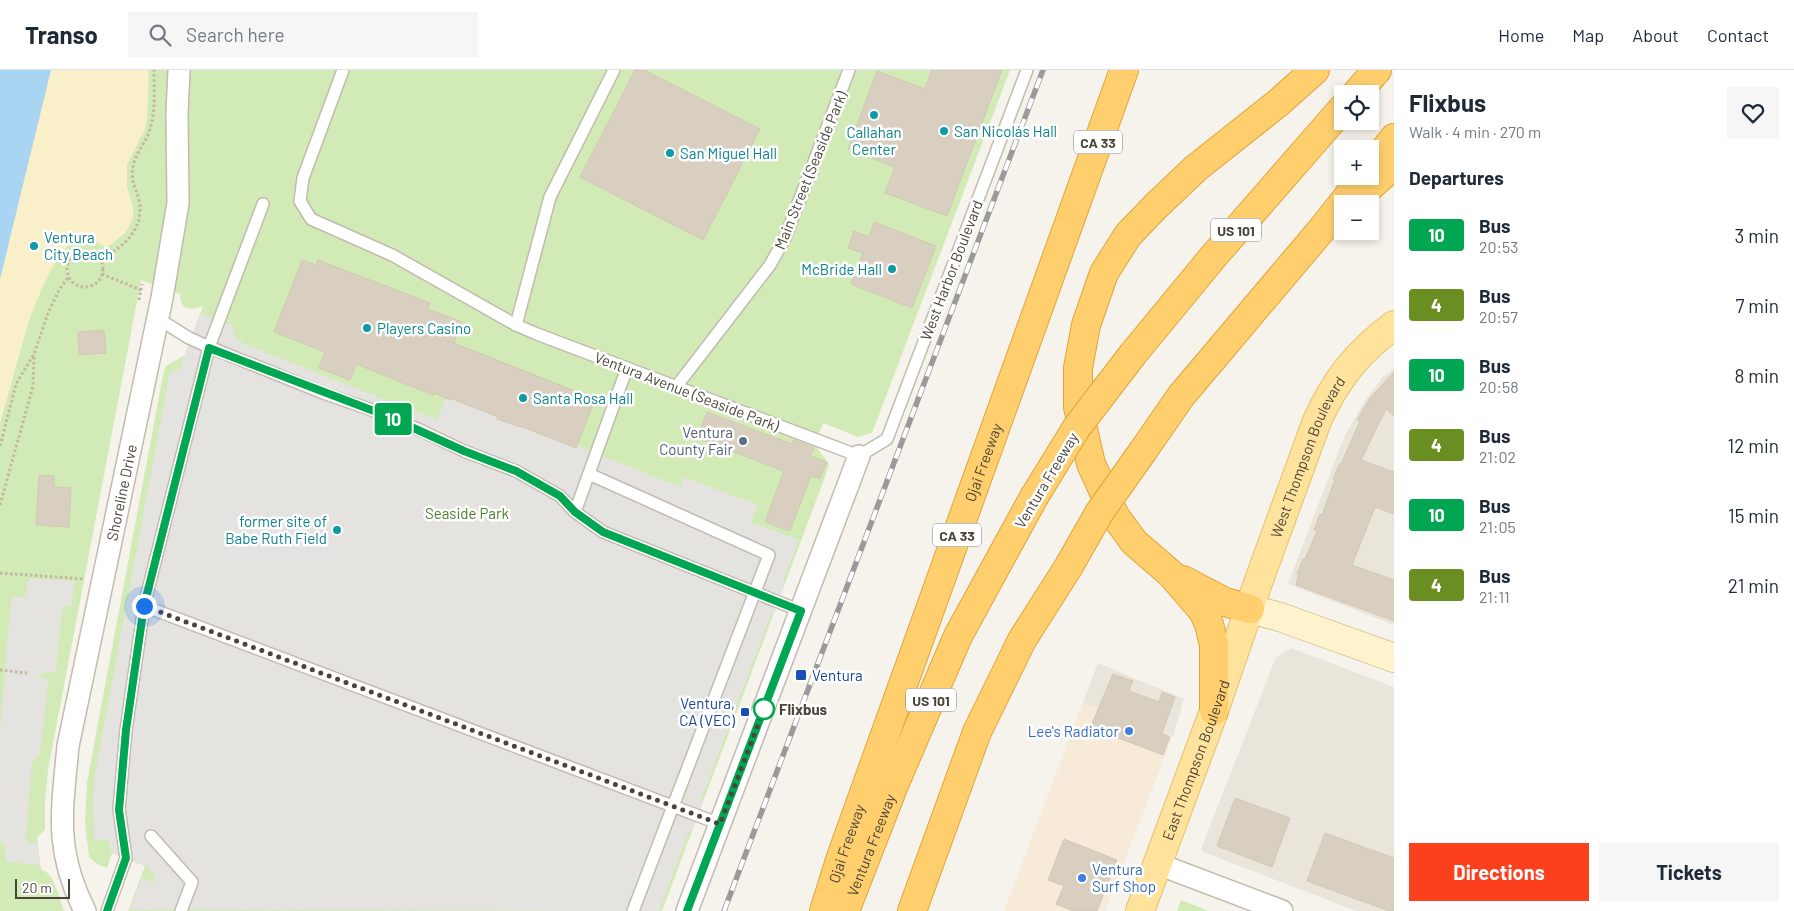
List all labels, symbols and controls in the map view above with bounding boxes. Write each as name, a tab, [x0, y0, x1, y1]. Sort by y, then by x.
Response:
search box	[128, 12, 478, 57]
text: Transo	[25, 20, 98, 49]
icon: search	[146, 21, 174, 49]
text: Search here	[186, 23, 285, 46]
text: Home	[1498, 24, 1544, 46]
text: Map	[1572, 24, 1604, 46]
text: About	[1632, 24, 1679, 46]
text: Contact	[1707, 24, 1769, 46]
map controls	[1334, 85, 1379, 240]
button: locate	[1334, 85, 1379, 130]
button: heart	[1727, 87, 1779, 139]
street label: Main Street (Seaside Park)	[770, 88, 850, 252]
text: Flixbus	[1409, 88, 1486, 117]
marker: Callahan Center	[868, 109, 880, 121]
place label: San Nicolás Hall	[954, 122, 1057, 140]
text: Walk · 4 min · 270 m	[1409, 122, 1541, 141]
place label: Callahan Center	[846, 123, 902, 158]
marker: San Nicolás Hall	[938, 125, 950, 137]
road number: CA 33	[1074, 131, 1122, 154]
button: +	[1334, 140, 1379, 185]
place label: San Miguel Hall	[680, 144, 777, 162]
marker: San Miguel Hall	[664, 147, 676, 159]
text: Departures	[1409, 166, 1504, 189]
button: −	[1334, 195, 1379, 240]
street label: West Harbor Boulevard	[916, 197, 986, 343]
text: Bus	[1479, 214, 1511, 237]
road number: US 101	[1211, 218, 1261, 242]
text: 10	[1428, 224, 1445, 246]
text: 3 min	[1735, 224, 1779, 247]
place label: Ventura City Beach	[44, 228, 113, 263]
text: 20:53	[1479, 237, 1519, 256]
marker: Ventura City Beach	[28, 240, 40, 252]
place label: McBride Hall	[801, 260, 882, 278]
marker: McBride Hall	[886, 263, 898, 275]
text: Bus	[1479, 284, 1511, 307]
text: 4	[1431, 294, 1442, 316]
text: 7 min	[1735, 294, 1779, 317]
text: 20:57	[1479, 307, 1518, 326]
place label: Players Casino	[377, 319, 471, 337]
marker: Players Casino	[361, 322, 373, 334]
street label: Ventura Avenue (Seaside Park)	[592, 347, 782, 435]
text: Bus	[1479, 354, 1511, 377]
text: 10	[1428, 364, 1445, 386]
text: 8 min	[1735, 364, 1779, 387]
street label: West Thompson Boulevard	[1266, 373, 1349, 540]
text: 20:58	[1479, 377, 1519, 396]
place label: Santa Rosa Hall	[533, 389, 633, 407]
marker: Santa Rosa Hall	[517, 392, 529, 404]
line badge: 10	[370, 403, 416, 435]
text: 10	[385, 408, 401, 430]
street label: Ojai Freeway	[961, 421, 1005, 504]
place label: Ventura County Fair	[659, 423, 734, 458]
text: Bus	[1479, 424, 1511, 447]
street label: Ventura Freeway	[1010, 429, 1082, 531]
text: 4	[1431, 434, 1442, 456]
text: 12 min	[1728, 434, 1779, 457]
marker: Ventura County Fair	[737, 435, 749, 447]
street label: Shoreline Drive	[102, 443, 140, 542]
text: 21:02	[1479, 447, 1516, 466]
text: Bus	[1479, 494, 1511, 517]
park label: Seaside Park	[425, 504, 510, 522]
text: 10	[1428, 504, 1445, 526]
text: 15 min	[1728, 504, 1779, 527]
place label: former site of Babe Ruth Field	[225, 512, 327, 547]
text: 21:05	[1479, 517, 1516, 536]
marker: former site of Babe Ruth Field	[331, 524, 343, 536]
road number: CA 33	[933, 524, 981, 546]
text: Bus	[1479, 564, 1511, 587]
text: 4	[1431, 574, 1442, 596]
text: 21 min	[1728, 574, 1779, 597]
text: 21:11	[1479, 587, 1510, 606]
your location	[132, 594, 157, 619]
place label: Ventura	[812, 666, 863, 684]
marker: Ventura	[794, 668, 808, 682]
street label: East Thompson Boulevard	[1158, 677, 1233, 843]
road number: US 101	[906, 688, 956, 712]
place label: Ventura, CA (VEC)	[679, 694, 735, 729]
marker: Flixbus	[753, 698, 775, 720]
place label: Flixbus	[779, 700, 828, 718]
marker: Ventura, CA (VEC)	[739, 706, 751, 718]
place label: Lee's Radiator	[1028, 722, 1120, 740]
marker: Lee's Radiator	[1123, 725, 1135, 737]
street label: Ventura Freeway	[843, 791, 899, 899]
street label: Ojai Freeway	[824, 802, 868, 885]
button: Directions	[1409, 843, 1589, 901]
button: Tickets	[1599, 843, 1779, 901]
place label: Ventura Surf Shop	[1092, 860, 1156, 895]
marker: Ventura Surf Shop	[1076, 872, 1088, 884]
scale bar	[15, 876, 70, 899]
text: 20 m	[22, 879, 52, 896]

